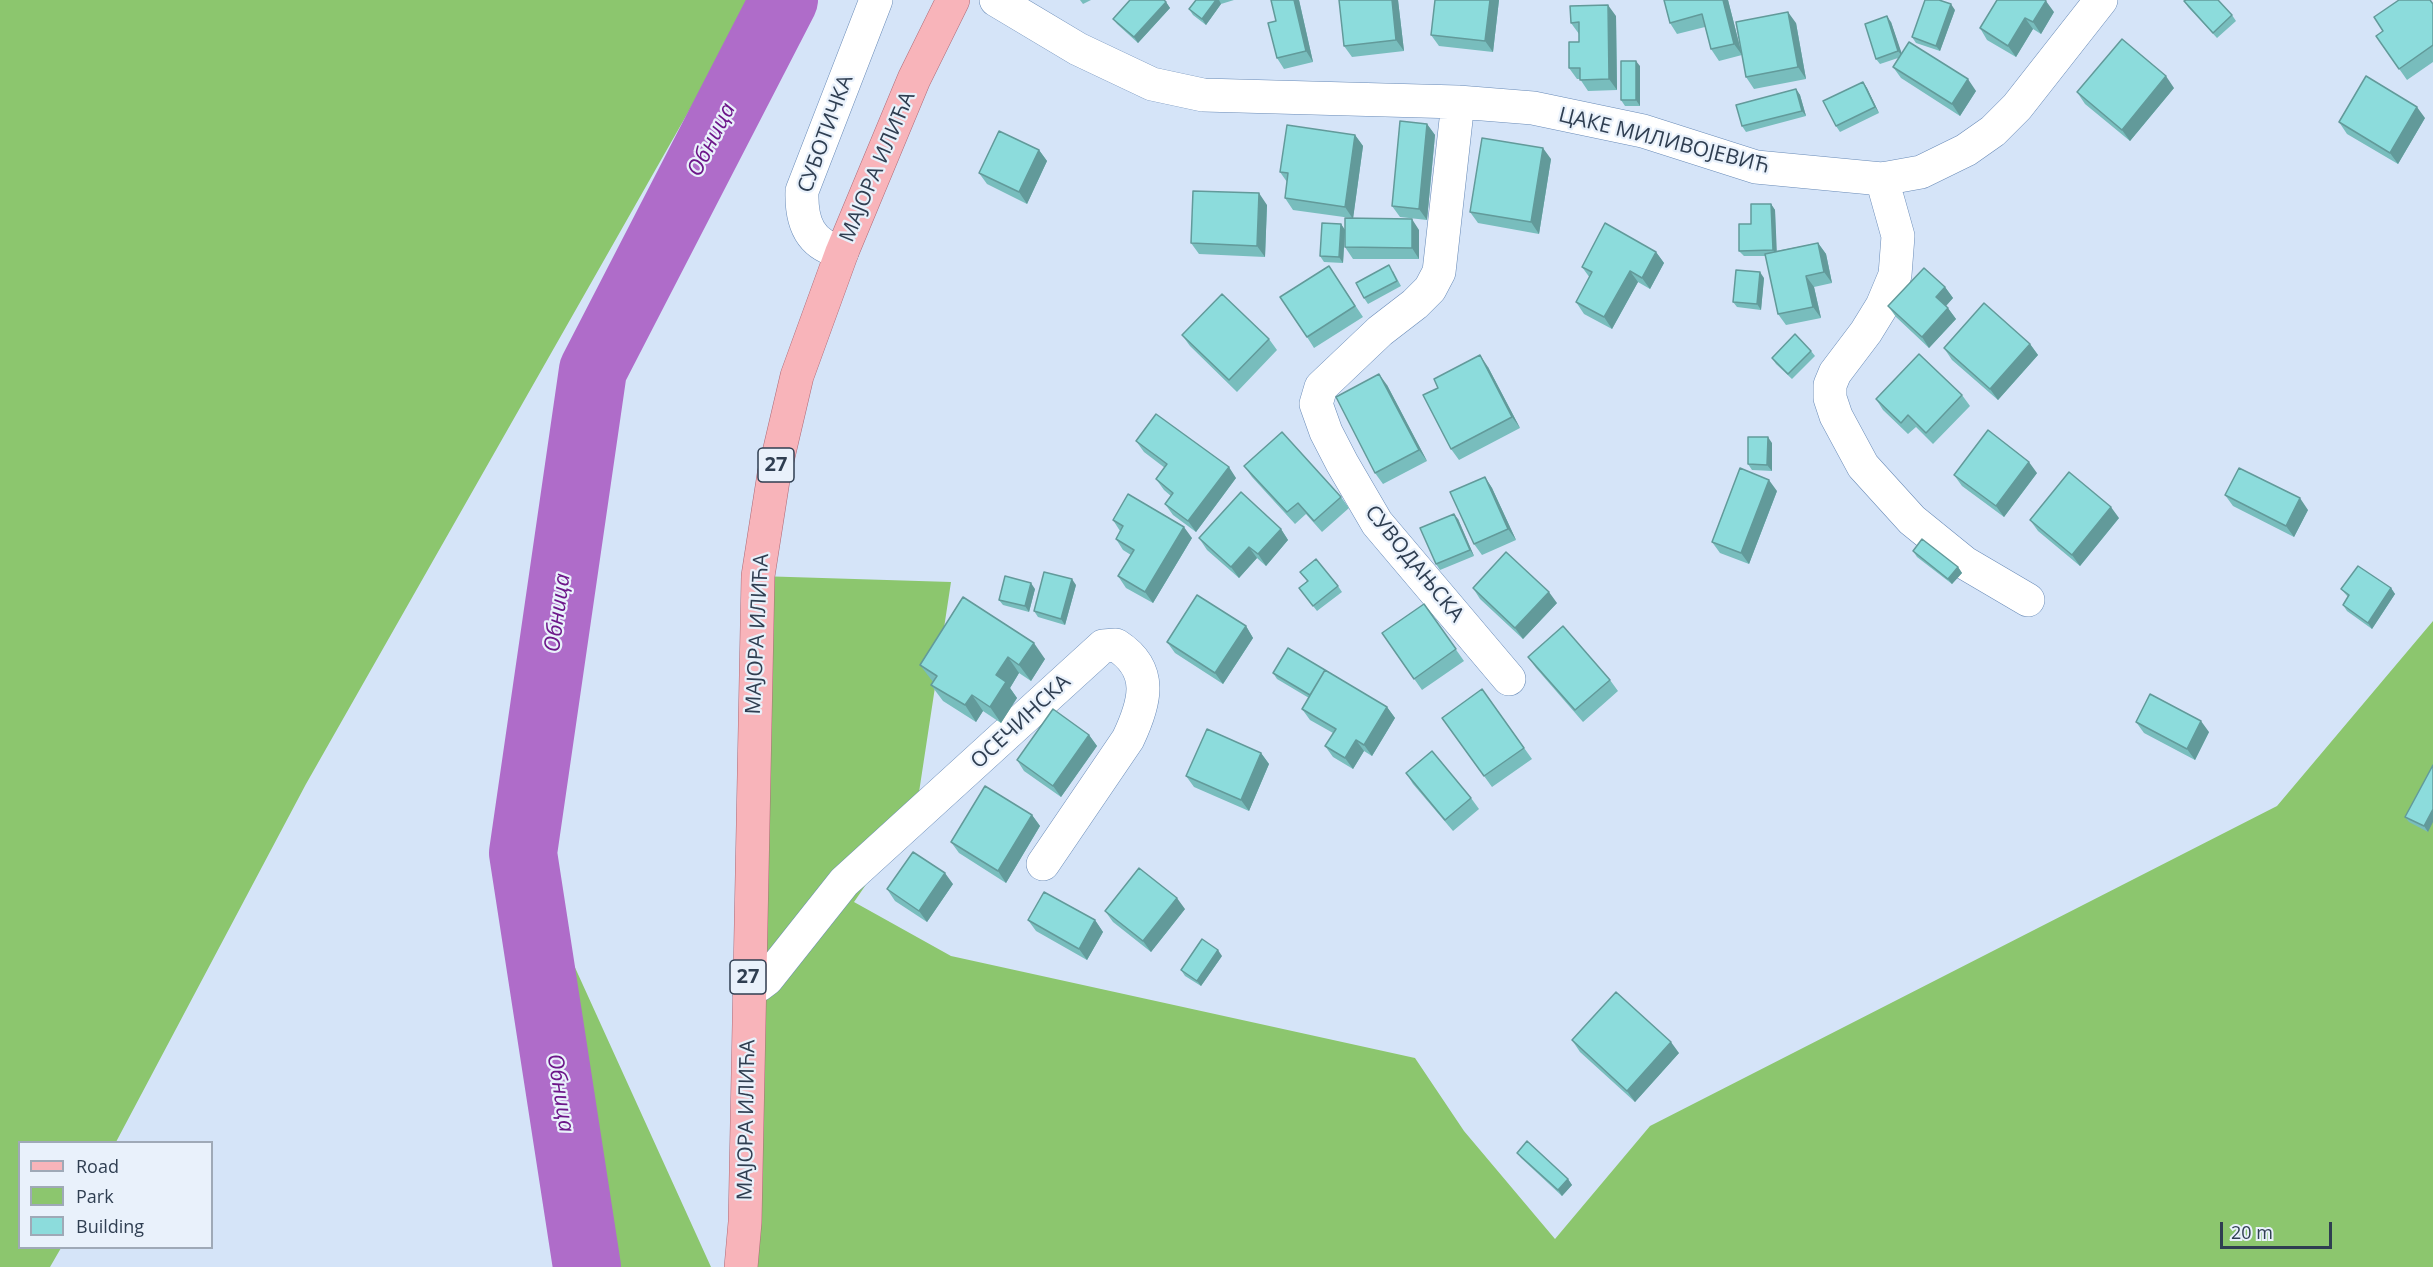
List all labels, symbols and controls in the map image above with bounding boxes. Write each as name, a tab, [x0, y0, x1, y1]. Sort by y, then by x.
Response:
street label: СУБОТИЧКА	[793, 72, 859, 196]
street label: МАЈОРА ИЛИЋА	[835, 88, 921, 246]
water label: Обница	[682, 99, 742, 181]
street label: ЦАКЕ МИЛИВОЈЕВИЋ	[1556, 103, 1772, 179]
road number: 27	[758, 448, 794, 482]
street label: СУВОДАЊСКА	[1359, 500, 1469, 628]
street label: МАЈОРА ИЛИЋА	[741, 553, 775, 715]
water label: Обница	[539, 572, 577, 654]
street label: ОСЕЧИНСКА	[966, 670, 1076, 774]
road number: 27	[730, 960, 766, 994]
street label: МАЈОРА ИЛИЋА	[733, 1039, 761, 1201]
water label: Обница	[541, 1052, 579, 1134]
legend	[18, 1141, 213, 1249]
text: Road	[76, 1154, 119, 1178]
text: Park	[76, 1184, 114, 1208]
scale bar	[2223, 1210, 2336, 1248]
text: Building	[76, 1214, 144, 1238]
text: 20 m	[2231, 1220, 2273, 1244]

